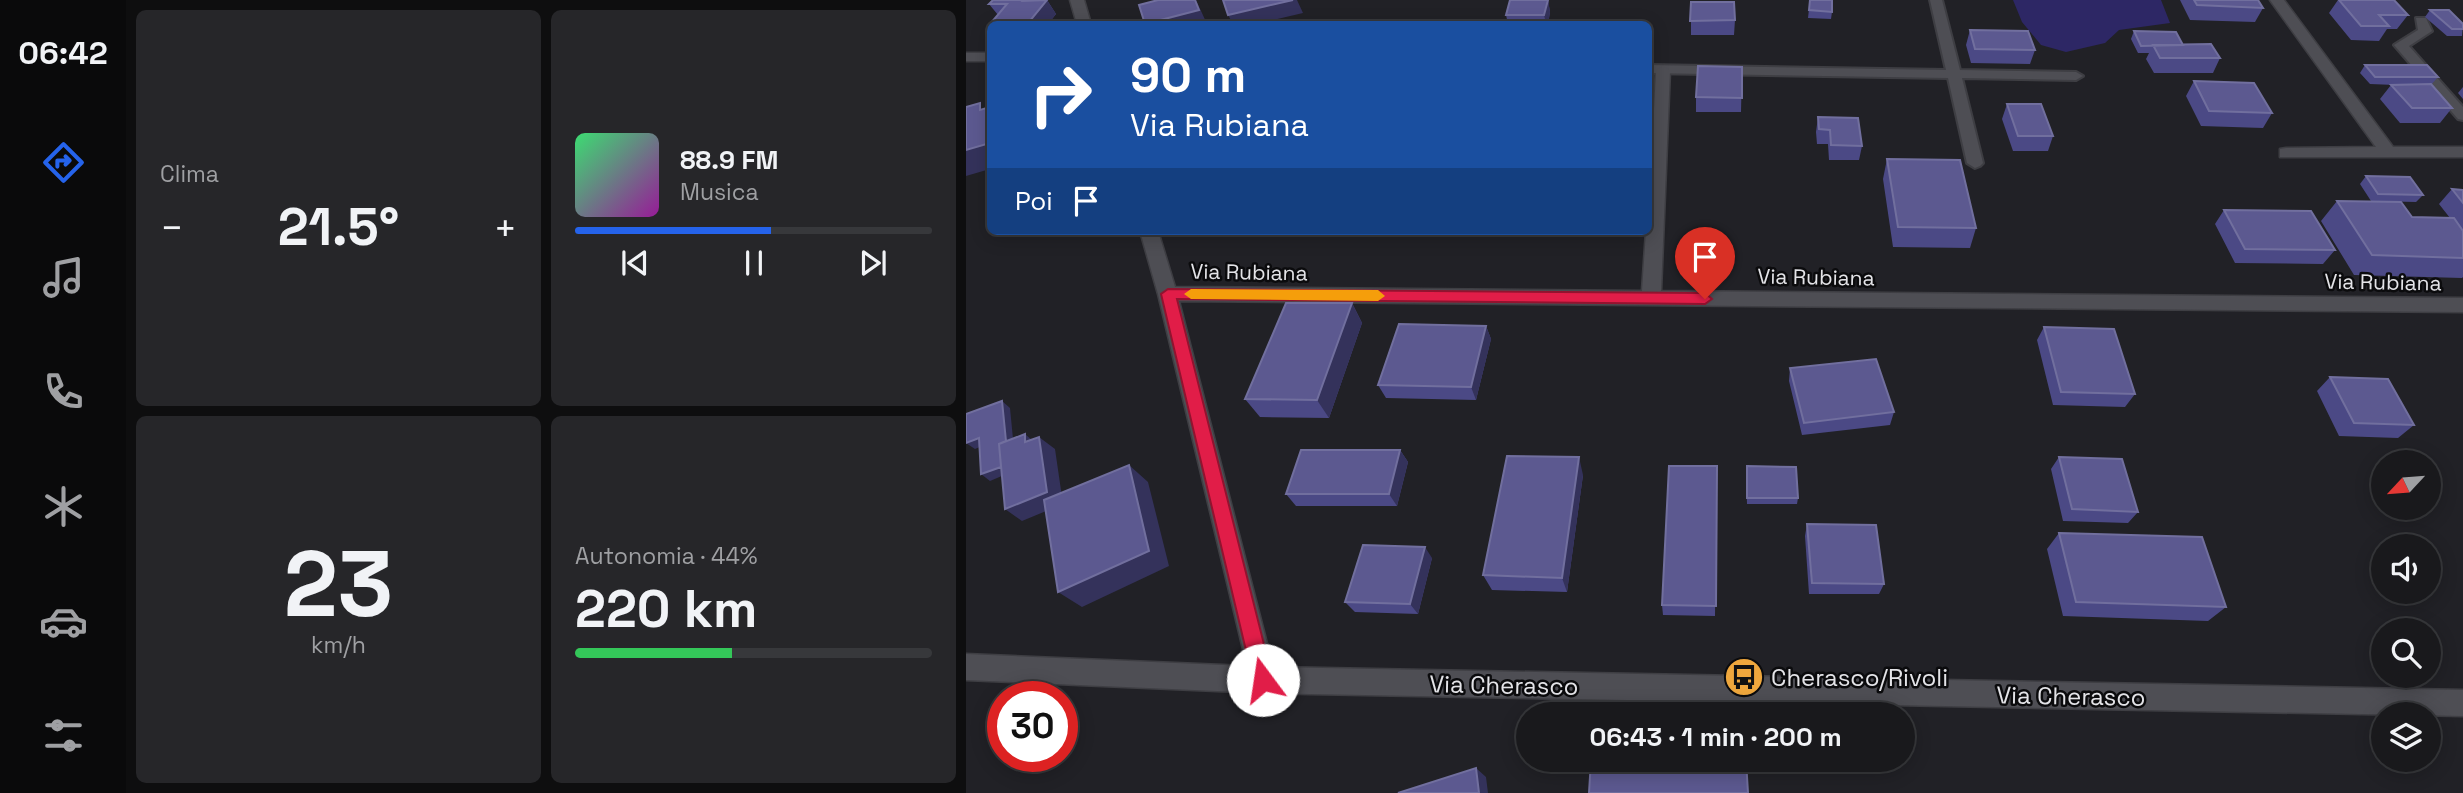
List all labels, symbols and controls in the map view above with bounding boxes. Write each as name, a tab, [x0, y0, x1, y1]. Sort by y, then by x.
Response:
text: 06:42	[18, 33, 108, 73]
text: 90 m	[1130, 44, 1246, 106]
icon: right	[1015, 49, 1106, 140]
text: Via Rubiana	[1130, 105, 1309, 145]
icon: directions	[39, 138, 88, 187]
text: 88.9 FM	[680, 143, 778, 177]
text: Clima	[160, 159, 219, 189]
text: Musica	[680, 177, 759, 207]
icon: arrive	[1067, 182, 1105, 220]
text: Poi	[1015, 184, 1053, 218]
text: 21.5°	[278, 194, 399, 260]
text: −	[160, 204, 184, 252]
text: +	[493, 204, 517, 252]
pin	[1675, 227, 1735, 299]
icon: arrive	[1686, 238, 1724, 276]
icon: previous	[616, 244, 654, 282]
icon: pause	[735, 244, 773, 282]
icon: next	[854, 244, 892, 282]
icon: music	[39, 253, 88, 302]
street label: Via Rubiana	[1190, 257, 1308, 287]
street label: Via Rubiana	[1757, 262, 1875, 292]
street label: Via Rubiana	[2324, 267, 2442, 297]
icon: phone	[39, 367, 88, 416]
north arrow	[2371, 450, 2441, 520]
map controls	[2371, 450, 2441, 772]
icon: climate	[39, 482, 88, 531]
text: 23	[284, 526, 393, 643]
button: sound	[2371, 534, 2441, 604]
text: Autonomia · 44%	[575, 541, 758, 571]
text: 220 km	[575, 576, 757, 642]
icon: car	[39, 597, 88, 646]
button: search	[2371, 618, 2441, 688]
text: km/h	[311, 630, 366, 660]
position arrow	[1226, 643, 1300, 717]
bus stop icon: Cherasco/Rivoli	[1723, 656, 1765, 698]
place label: Cherasco/Rivoli	[1771, 662, 1948, 693]
street label: Via Cherasco	[1429, 668, 1579, 702]
street label: Via Cherasco	[1996, 679, 2146, 713]
speed limit sign: 30	[987, 681, 1078, 772]
button: layers	[2371, 702, 2441, 772]
icon: filters	[39, 711, 88, 760]
text: 06:43 · 1 min · 200 m	[1589, 720, 1842, 754]

